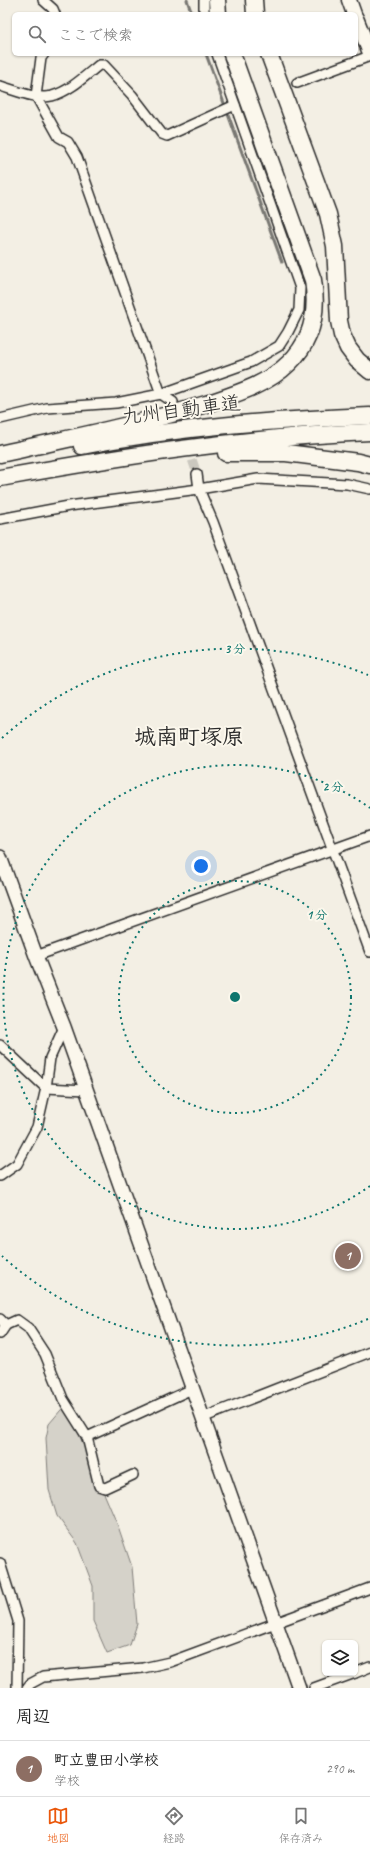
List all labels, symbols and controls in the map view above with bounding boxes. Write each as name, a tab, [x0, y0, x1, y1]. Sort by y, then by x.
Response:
search box	[12, 12, 358, 56]
icon: search	[26, 23, 48, 45]
text: ここで検索	[58, 26, 133, 45]
street label: 九州自動車道	[120, 390, 242, 430]
text: 3 分	[225, 641, 245, 657]
district label: 城南町塚原	[134, 723, 244, 751]
text: 2 分	[323, 779, 343, 795]
your location	[191, 856, 211, 876]
text: 1 分	[307, 907, 327, 923]
centre of rings	[228, 990, 242, 1004]
pin: 1	[335, 1241, 361, 1271]
map controls	[322, 1640, 358, 1676]
button: layers	[322, 1640, 358, 1676]
text: 周辺	[16, 1706, 50, 1727]
text: 町立豊田小学校	[54, 1751, 159, 1770]
text: 1	[26, 1761, 32, 1777]
text: 290 m	[326, 1761, 354, 1777]
text: 学校	[54, 1773, 80, 1789]
tab: 地図	[47, 1805, 69, 1845]
tab: 経路	[163, 1805, 185, 1845]
tab: 保存済み	[279, 1805, 323, 1845]

